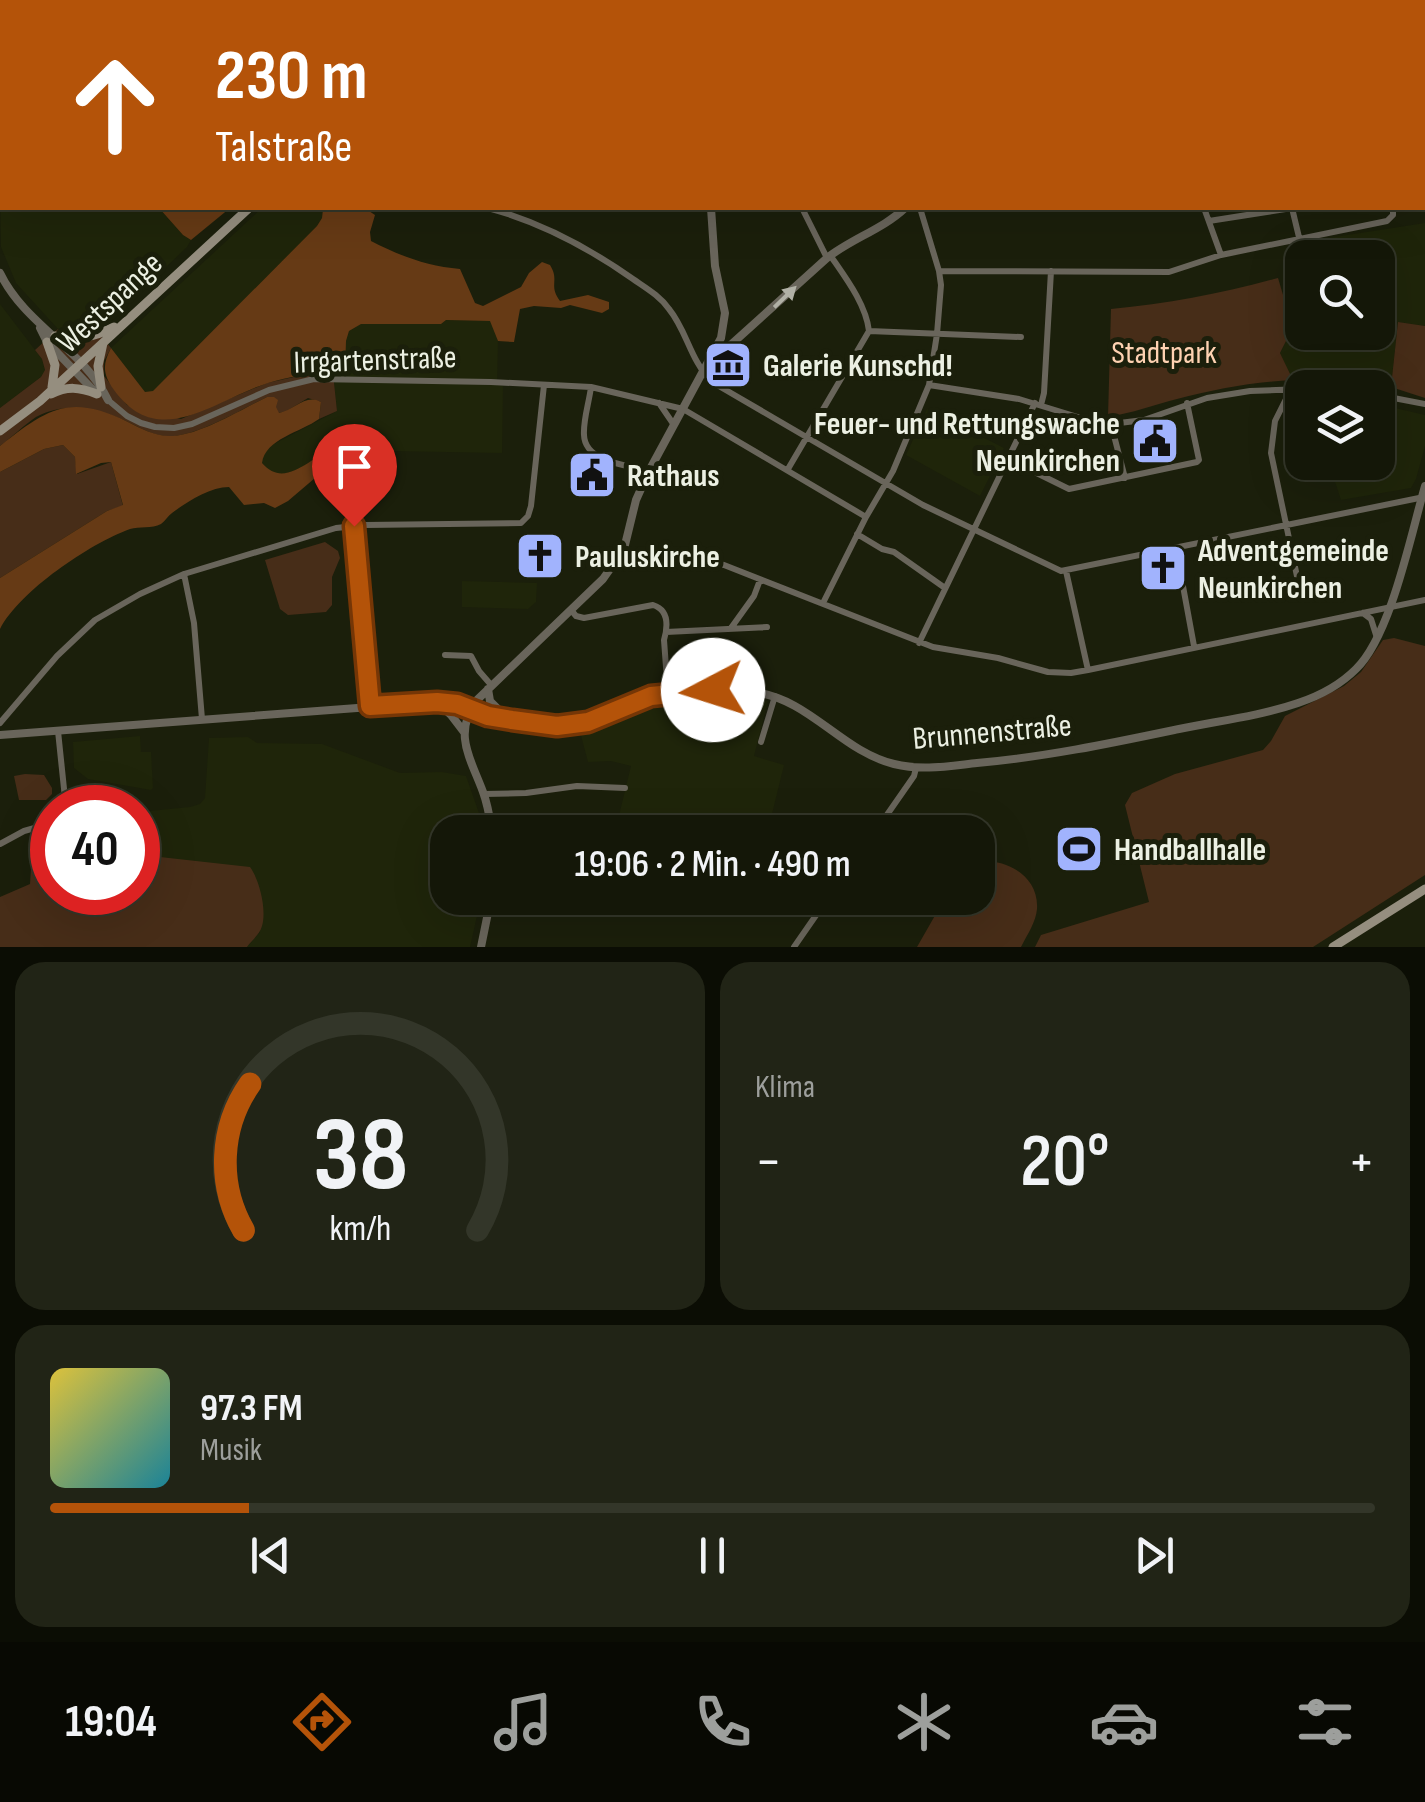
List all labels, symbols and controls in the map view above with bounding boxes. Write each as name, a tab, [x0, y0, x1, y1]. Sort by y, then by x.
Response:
text: 230 m	[215, 35, 368, 119]
icon: ahead	[50, 40, 180, 170]
text: Talstraße	[215, 120, 352, 175]
map controls	[1285, 240, 1395, 480]
button: search	[1285, 240, 1395, 350]
street label: Westspange	[49, 244, 171, 362]
one-way arrow	[773, 286, 797, 309]
park label: Stadtpark	[1111, 334, 1217, 373]
street label: Irrgartenstraße	[293, 338, 457, 383]
museum icon: Galerie Kunschd!	[702, 339, 754, 391]
place label: Galerie Kunschd!	[763, 347, 953, 386]
button: layers	[1285, 370, 1395, 480]
place label: Feuer- und Rettungswache Neunkirchen	[814, 405, 1120, 481]
public building icon: Feuer- und Rettungswache Neunkirchen	[1129, 415, 1181, 467]
pin	[312, 424, 397, 527]
icon: arrive	[327, 439, 382, 494]
public building icon: Rathaus	[566, 449, 618, 501]
place label: Rathaus	[627, 457, 720, 496]
church icon: Pauluskirche	[514, 530, 566, 582]
place label: Adventgemeinde Neunkirchen	[1197, 532, 1389, 608]
place label: Pauluskirche	[575, 538, 720, 577]
church icon: Adventgemeinde Neunkirchen	[1137, 542, 1189, 594]
position arrow	[661, 638, 765, 742]
street label: Brunnenstraße	[911, 706, 1073, 759]
speed limit sign: 40	[30, 785, 160, 915]
sports icon: Handballhalle	[1053, 823, 1105, 875]
place label: Handballhalle	[1114, 831, 1266, 870]
text: 19:06 · 2 Min. · 490 m	[574, 842, 851, 887]
text: Klima	[755, 1068, 815, 1107]
text: 38	[312, 1094, 408, 1219]
text: 20°	[1020, 1117, 1110, 1208]
text: −	[755, 1129, 782, 1196]
text: +	[1348, 1129, 1375, 1196]
text: km/h	[329, 1208, 391, 1251]
text: 97.3 FM	[200, 1386, 303, 1431]
text: Musik	[200, 1431, 262, 1470]
icon: previous	[243, 1528, 298, 1583]
icon: pause	[685, 1528, 740, 1583]
icon: next	[1127, 1528, 1182, 1583]
icon: directions	[287, 1687, 357, 1757]
icon: music	[488, 1687, 558, 1757]
icon: phone	[688, 1687, 758, 1757]
icon: climate	[889, 1687, 959, 1757]
icon: car	[1089, 1687, 1159, 1757]
icon: filters	[1290, 1687, 1360, 1757]
text: 19:04	[65, 1695, 157, 1750]

